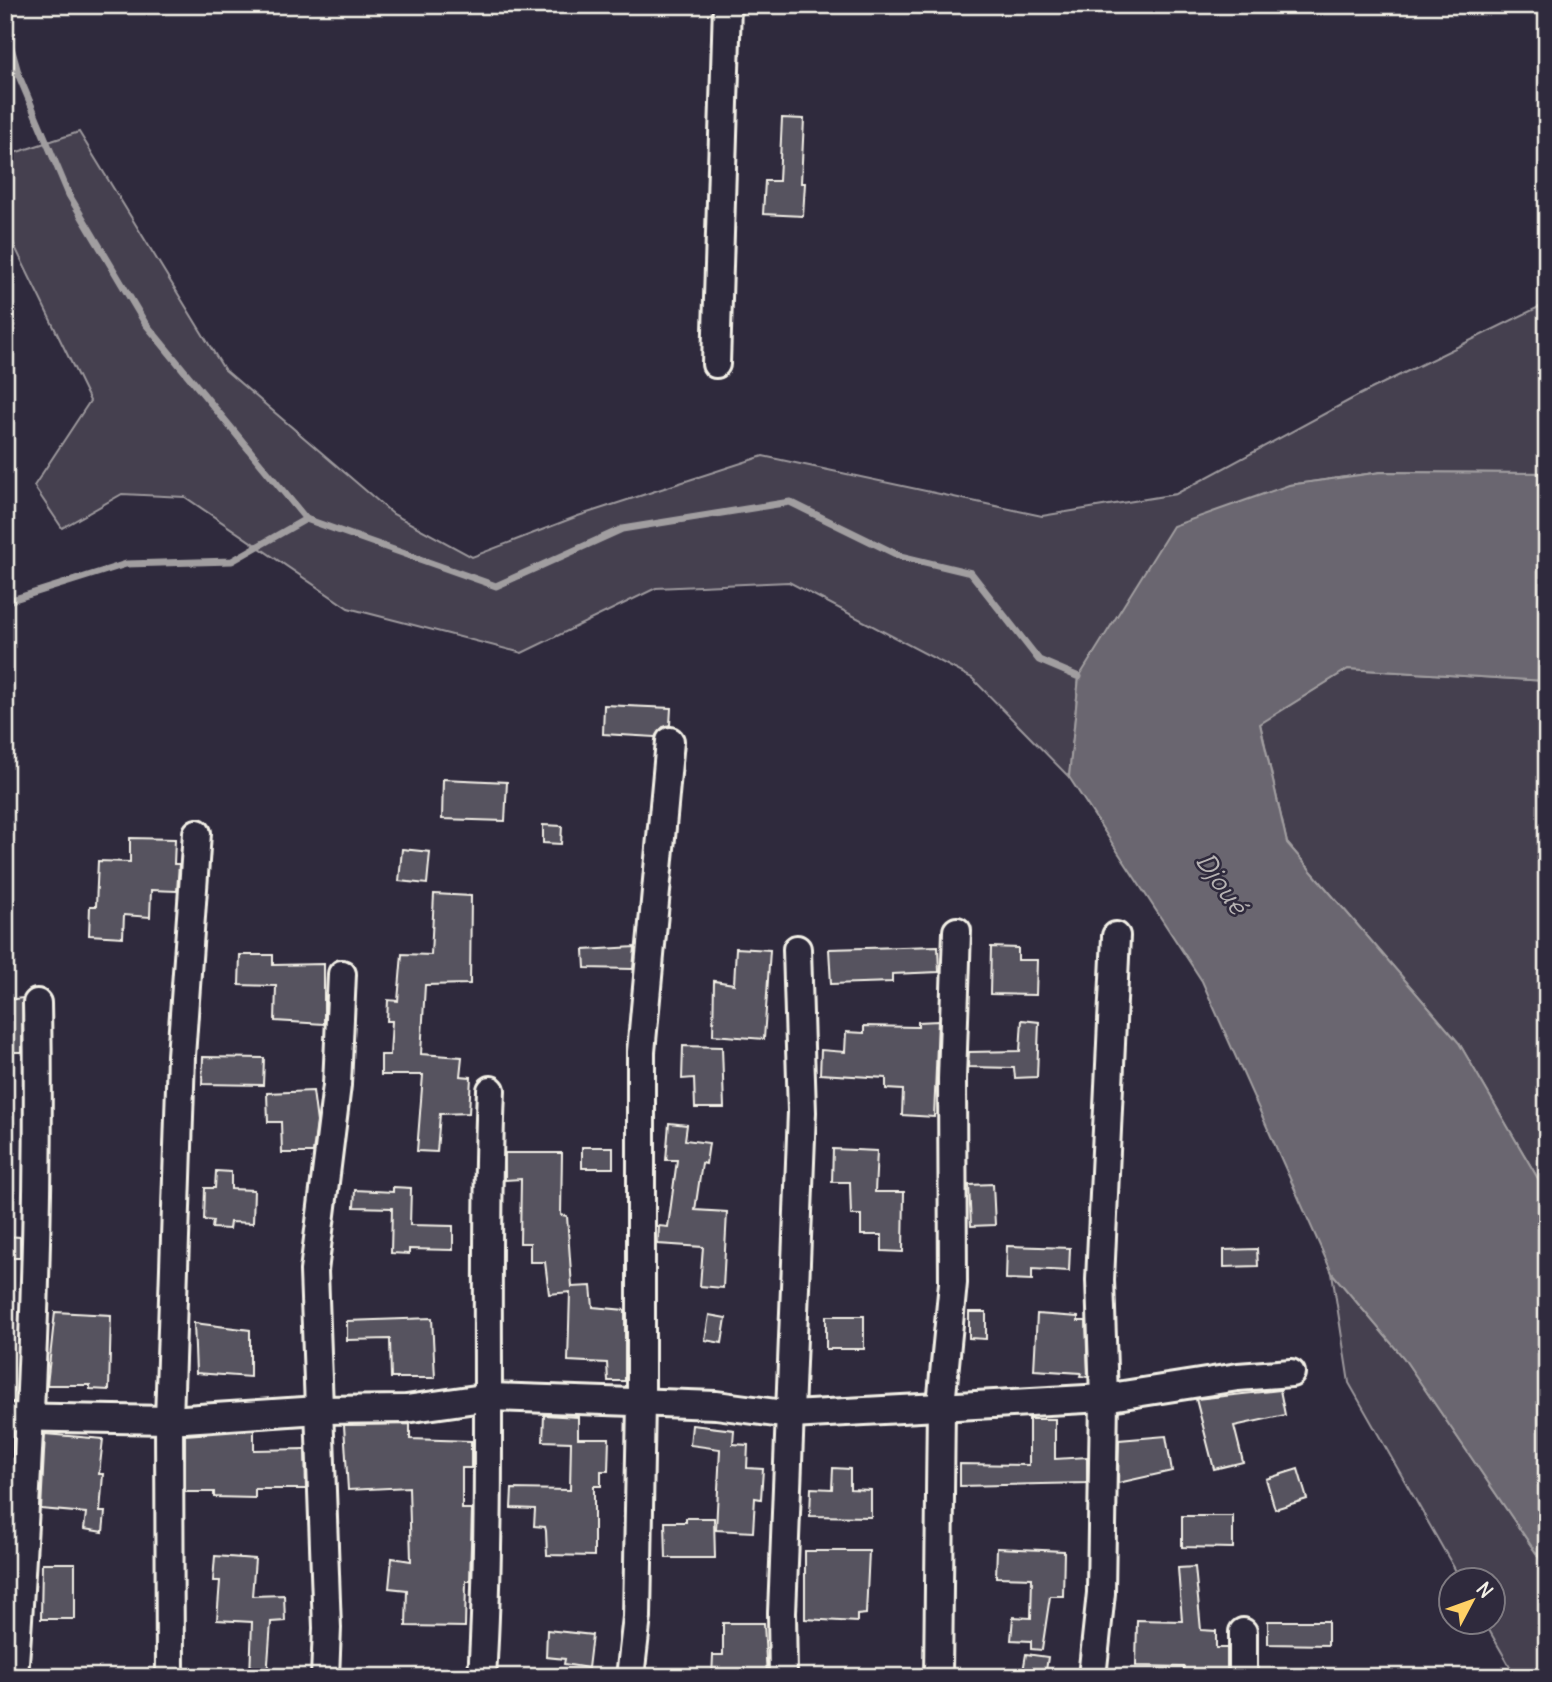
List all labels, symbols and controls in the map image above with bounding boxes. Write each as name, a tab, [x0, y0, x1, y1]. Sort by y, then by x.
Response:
water label: Djoué	[1189, 846, 1256, 922]
north arrow	[1436, 1566, 1506, 1636]
text: N	[1471, 1577, 1498, 1603]

